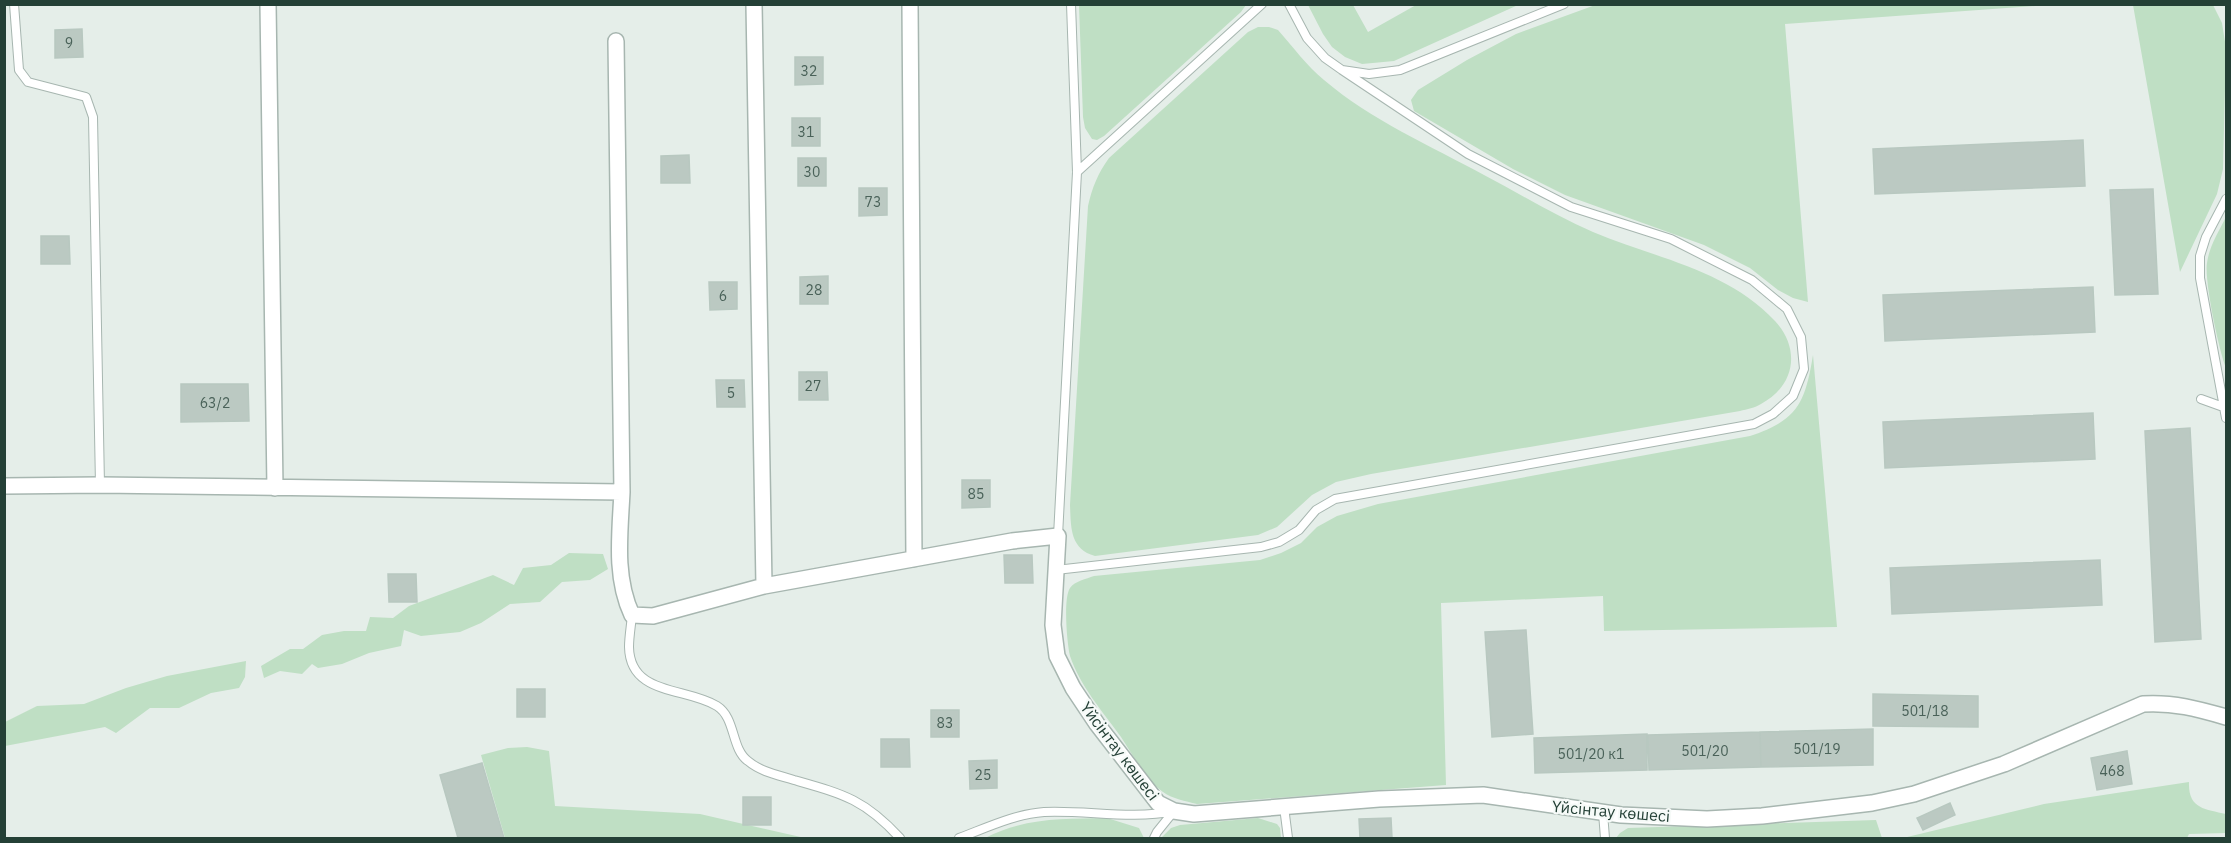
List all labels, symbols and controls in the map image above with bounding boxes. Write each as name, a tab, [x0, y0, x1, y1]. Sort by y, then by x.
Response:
house number: 9	[65, 34, 73, 52]
house number: 32	[801, 62, 817, 80]
house number: 31	[798, 123, 814, 141]
house number: 30	[804, 163, 820, 181]
house number: 73	[865, 193, 881, 211]
house number: 28	[806, 281, 822, 299]
house number: 6	[719, 287, 727, 305]
house number: 27	[805, 377, 821, 395]
house number: 5	[727, 384, 735, 402]
house number: 63/2	[200, 394, 230, 412]
house number: 85	[968, 485, 984, 503]
street label: Үйсінтау көшесі	[1076, 698, 1164, 804]
house number: 501/18	[1901, 702, 1949, 720]
house number: 83	[937, 714, 953, 732]
house number: 501/19	[1793, 740, 1841, 758]
house number: 501/20	[1681, 742, 1729, 760]
house number: 501/20 к1	[1558, 745, 1624, 763]
house number: 468	[2099, 762, 2125, 780]
house number: 25	[975, 766, 991, 784]
street label: Үйсінтау көшесі	[1551, 796, 1671, 826]

